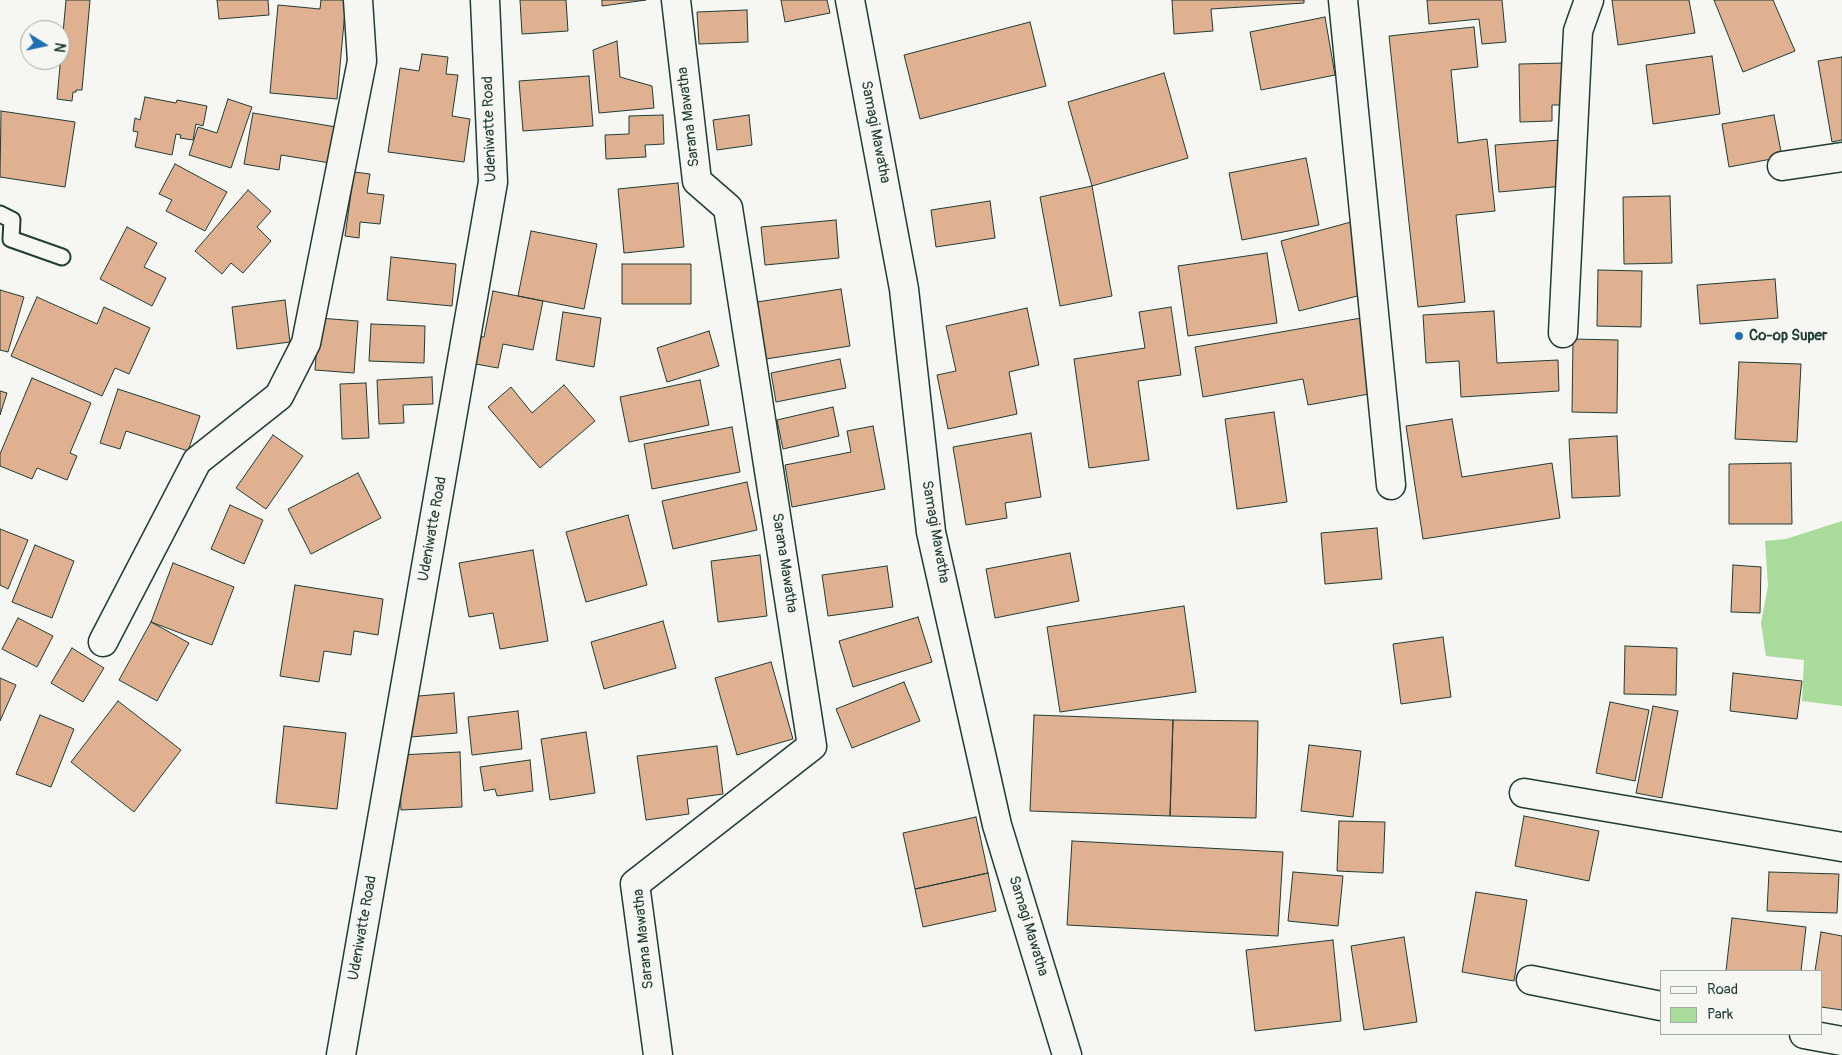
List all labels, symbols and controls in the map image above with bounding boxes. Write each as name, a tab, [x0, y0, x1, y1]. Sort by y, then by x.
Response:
north arrow	[20, 20, 70, 70]
text: N	[50, 41, 68, 54]
street label: Sarana Mawatha	[674, 66, 704, 168]
street label: Udeniwatte Road	[479, 76, 501, 182]
street label: Samagi Mawatha	[856, 79, 894, 185]
place label: Co-op Super	[1749, 327, 1827, 345]
marker: Co-op Super	[1733, 330, 1745, 342]
street label: Udeniwatte Road	[415, 475, 451, 583]
street label: Samagi Mawatha	[917, 479, 953, 585]
street label: Sarana Mawatha	[767, 512, 801, 614]
street label: Udeniwatte Road	[345, 874, 381, 982]
street label: Samagi Mawatha	[1004, 874, 1052, 978]
street label: Sarana Mawatha	[630, 888, 658, 990]
legend	[1660, 970, 1822, 1035]
text: Road	[1707, 980, 1738, 999]
text: Park	[1707, 1005, 1733, 1024]

